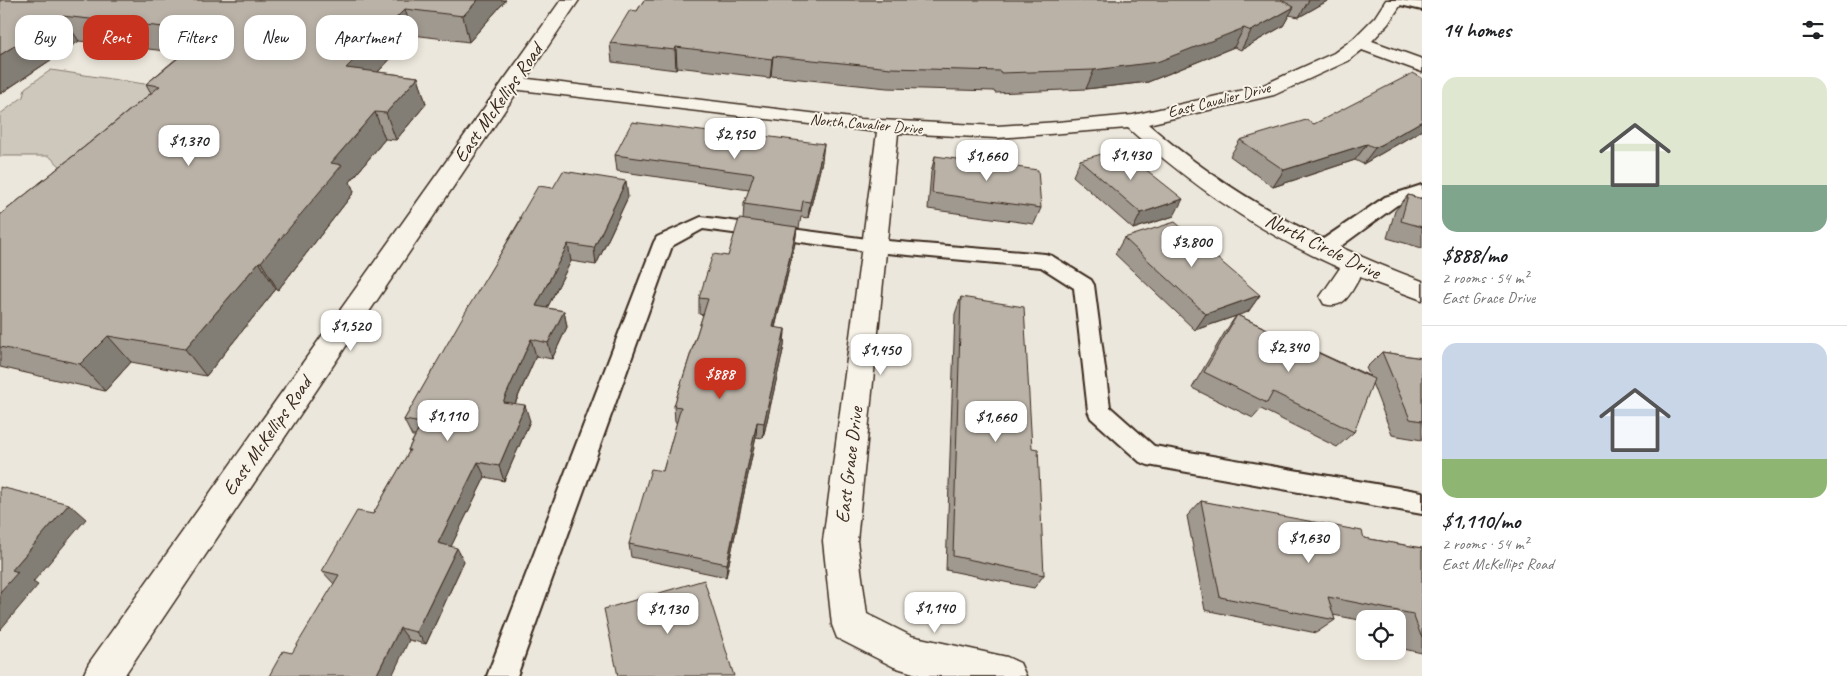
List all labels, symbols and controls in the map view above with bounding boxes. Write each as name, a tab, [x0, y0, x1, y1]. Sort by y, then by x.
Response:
chip: Buy	[15, 15, 73, 60]
chip: Rent	[83, 15, 149, 60]
chip: Filters	[159, 15, 234, 60]
chip: New	[244, 15, 306, 60]
chip: Apartment	[316, 15, 418, 60]
icon: filters	[1799, 16, 1827, 44]
text: 14 homes	[1442, 17, 1511, 43]
street label: East McKellips Road	[448, 36, 550, 167]
street label: East Cavalier Drive	[1166, 77, 1274, 122]
street label: North Cavalier Drive	[809, 109, 925, 139]
icon: home	[1590, 110, 1680, 200]
pin: $2,950	[694, 118, 776, 160]
pin: $1,370	[148, 124, 230, 167]
text: $2,950	[716, 124, 754, 144]
text: $1,370	[169, 131, 209, 151]
pin: $1,430	[1090, 138, 1172, 181]
pin: $1,660	[946, 140, 1028, 182]
text: $1,430	[1111, 145, 1151, 165]
text: $1,660	[967, 146, 1007, 166]
street label: North Circle Drive	[1261, 207, 1386, 285]
pin: $3,800	[1151, 226, 1233, 268]
text: $3,800	[1172, 232, 1212, 252]
text: $888/mo	[1442, 242, 1507, 268]
text: 2 rooms · 54 m²	[1442, 268, 1528, 288]
text: East Grace Drive	[1442, 288, 1535, 308]
pin: $1,520	[310, 310, 392, 352]
text: $1,520	[332, 316, 370, 336]
pin: $2,340	[1248, 330, 1330, 373]
pin: $1,450	[840, 334, 922, 376]
text: $2,340	[1269, 337, 1309, 357]
text: $1,450	[862, 340, 900, 360]
pin: $888	[690, 358, 750, 400]
text: $888	[706, 364, 734, 384]
street label: East McKellips Road	[217, 369, 319, 500]
icon: home	[1590, 375, 1680, 465]
pin: $1,110	[407, 400, 489, 442]
pin: $1,660	[955, 400, 1037, 443]
street label: East Grace Drive	[829, 404, 869, 524]
text: $1,110	[428, 406, 468, 426]
text: $1,660	[976, 407, 1016, 427]
text: $1,110/mo	[1442, 508, 1520, 534]
pin: $1,630	[1268, 522, 1350, 564]
text: $1,630	[1289, 528, 1329, 548]
text: 2 rooms · 54 m²	[1442, 534, 1528, 554]
text: East McKellips Road	[1442, 554, 1554, 574]
pin: $1,130	[627, 592, 709, 635]
pin: $1,140	[894, 592, 976, 634]
text: $1,140	[915, 598, 955, 618]
text: $1,130	[648, 599, 688, 619]
map controls	[1356, 610, 1406, 660]
button: locate	[1356, 610, 1406, 660]

